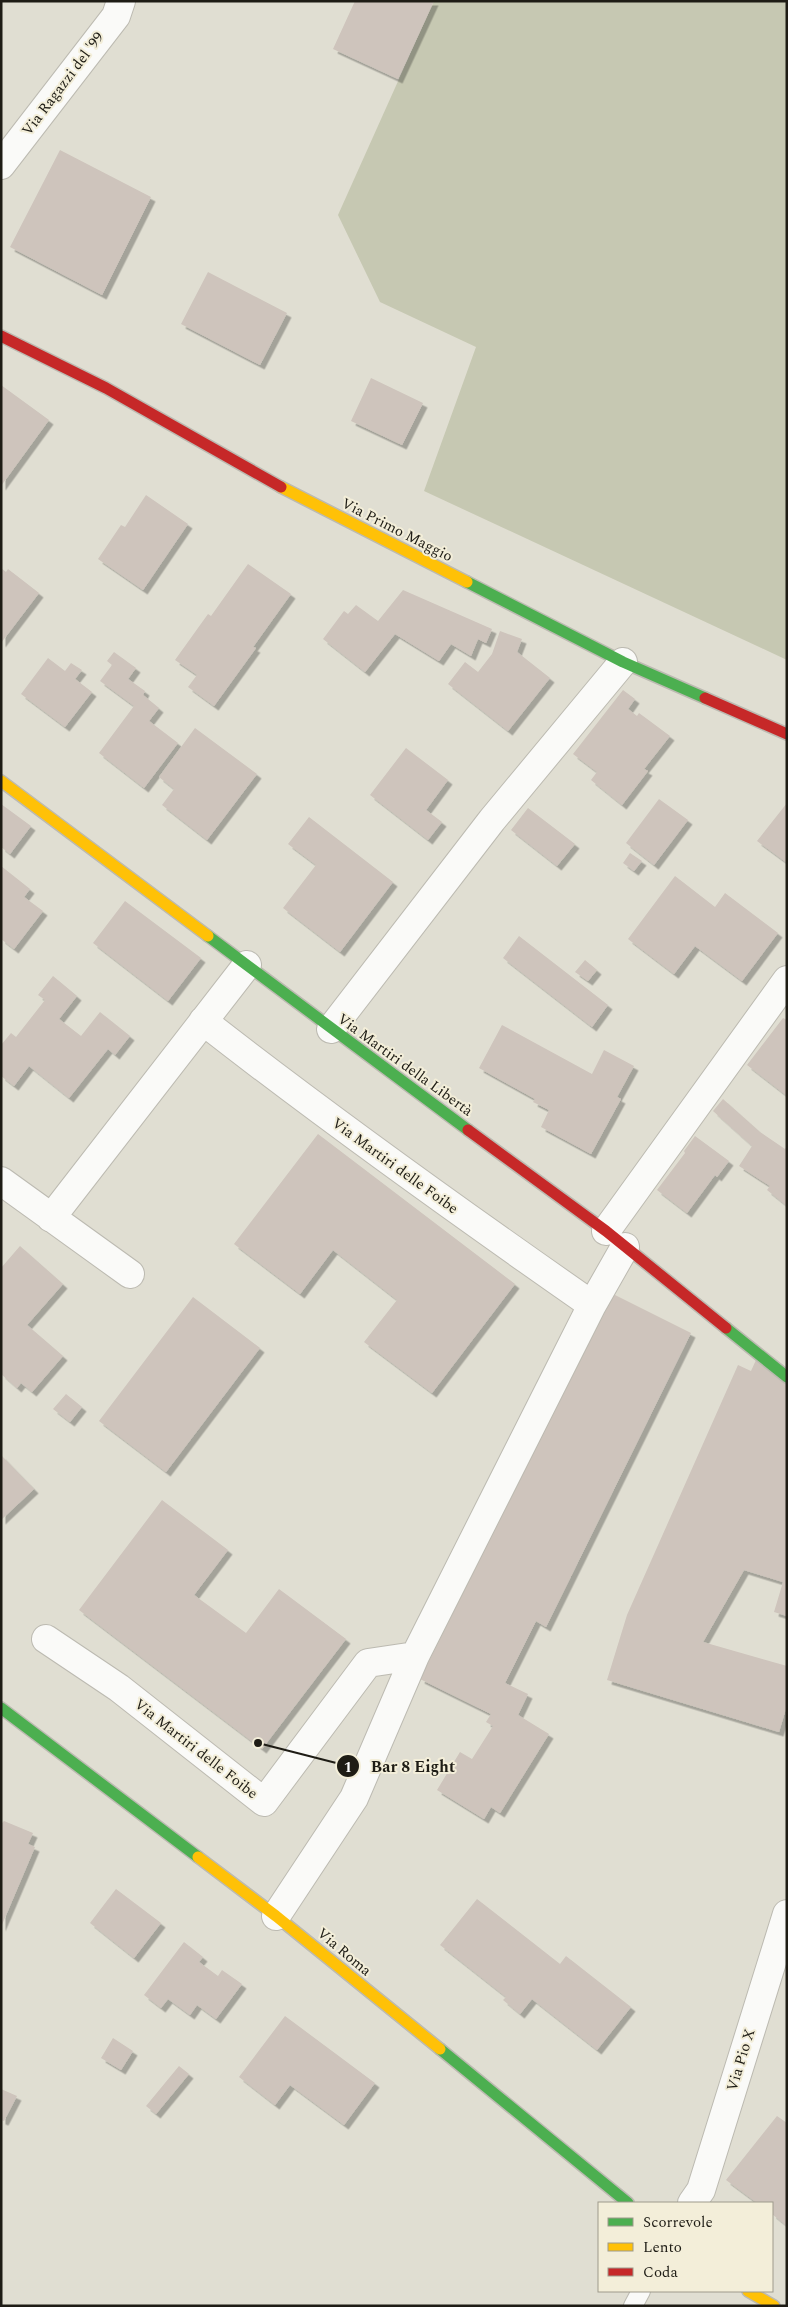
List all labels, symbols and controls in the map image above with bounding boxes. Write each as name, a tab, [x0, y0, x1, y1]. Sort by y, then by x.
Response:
street label: Via Ragazzi del '99	[16, 27, 110, 141]
street label: Via Primo Maggio	[337, 492, 457, 568]
street label: Via Martiri della Libertà	[332, 1008, 478, 1123]
street label: Via Martiri delle Foibe	[327, 1112, 463, 1220]
street label: Via Martiri delle Foibe	[129, 1693, 263, 1805]
callout: Bar 8 Eight	[336, 1751, 465, 1782]
text: Bar 8 Eight	[371, 1755, 455, 1779]
text: 1	[344, 1756, 352, 1779]
street label: Via Roma	[312, 1922, 377, 1982]
street label: Via Pio X	[721, 2026, 761, 2094]
legend	[598, 2202, 773, 2292]
text: Scorrevole	[643, 2211, 713, 2234]
text: Lento	[643, 2236, 682, 2259]
text: Coda	[643, 2261, 678, 2284]

